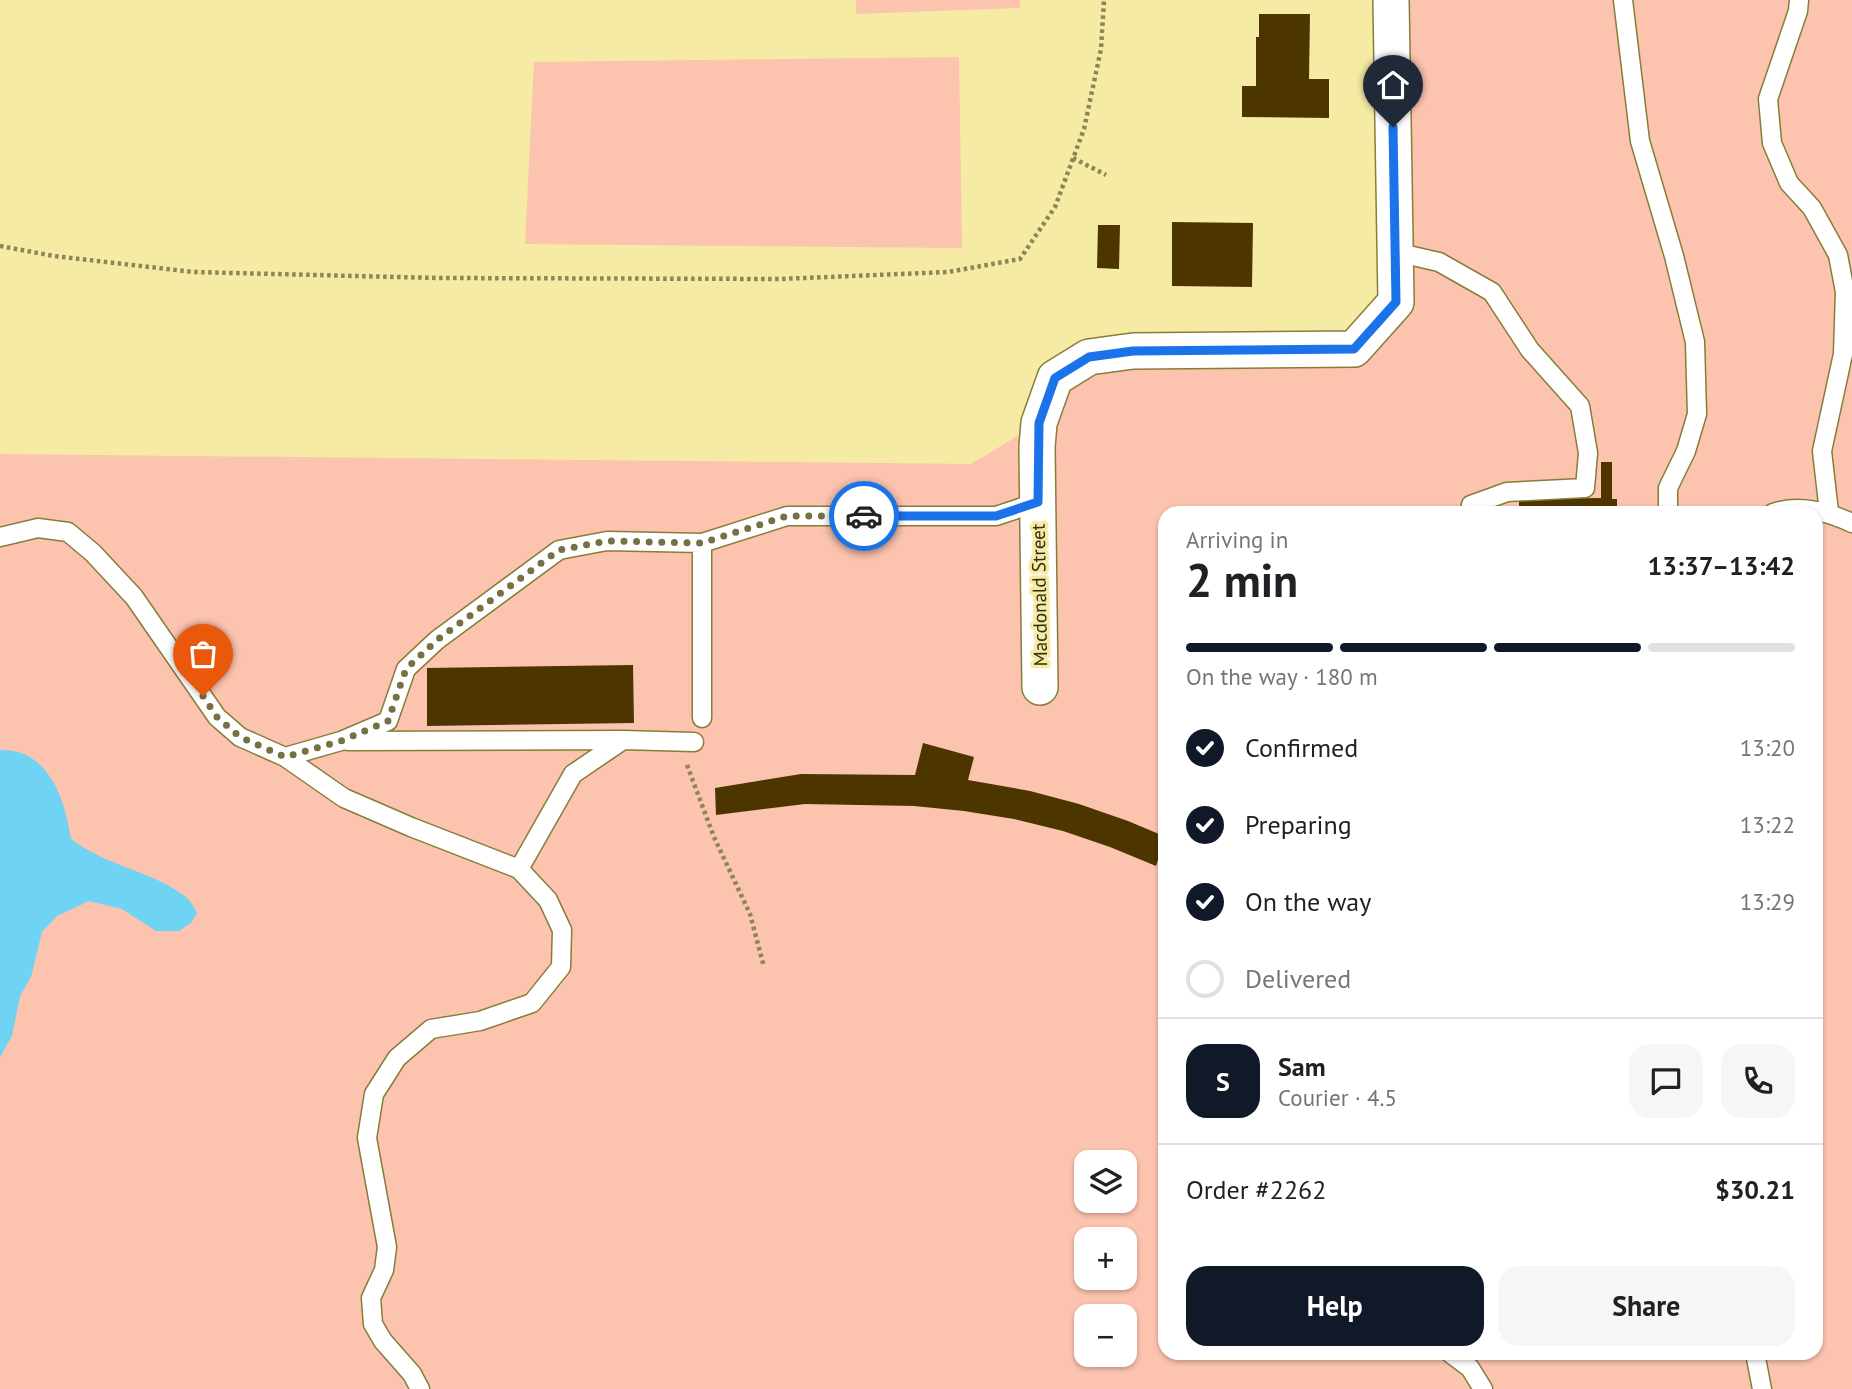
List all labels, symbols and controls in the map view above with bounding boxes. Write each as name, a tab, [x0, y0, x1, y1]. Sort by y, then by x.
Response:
pin	[1363, 55, 1423, 127]
icon: home	[1374, 66, 1412, 104]
courier	[829, 481, 899, 551]
icon: car	[845, 497, 883, 535]
street label: Macdonald Street	[1026, 523, 1052, 667]
text: Arriving in	[1186, 525, 1288, 554]
text: 13:37–13:42	[1648, 549, 1795, 582]
text: 2 min	[1186, 550, 1298, 610]
pin	[173, 624, 233, 696]
icon: bag	[184, 635, 222, 673]
text: On the way · 180 m	[1186, 662, 1378, 691]
icon: check	[1186, 729, 1224, 767]
text: Confirmed	[1245, 731, 1358, 764]
text: 13:20	[1740, 733, 1795, 762]
icon: check	[1186, 806, 1224, 844]
text: Preparing	[1245, 808, 1352, 841]
text: 13:22	[1740, 810, 1795, 839]
icon: check	[1186, 883, 1224, 921]
text: On the way	[1245, 885, 1371, 918]
text: 13:29	[1740, 887, 1795, 916]
text: Delivered	[1245, 962, 1351, 995]
button: chat	[1629, 1044, 1703, 1118]
button: phone	[1721, 1044, 1795, 1118]
text: Sam	[1278, 1050, 1326, 1083]
text: S	[1216, 1065, 1230, 1098]
text: Courier · 4.5	[1278, 1083, 1397, 1112]
map controls	[1074, 1150, 1137, 1367]
button: layers	[1074, 1150, 1137, 1213]
text: Order #2262	[1186, 1173, 1326, 1206]
text: $30.21	[1715, 1173, 1795, 1206]
button: +	[1074, 1227, 1137, 1290]
button: Help	[1186, 1266, 1484, 1346]
button: Share	[1498, 1266, 1795, 1346]
button: −	[1074, 1304, 1137, 1367]

